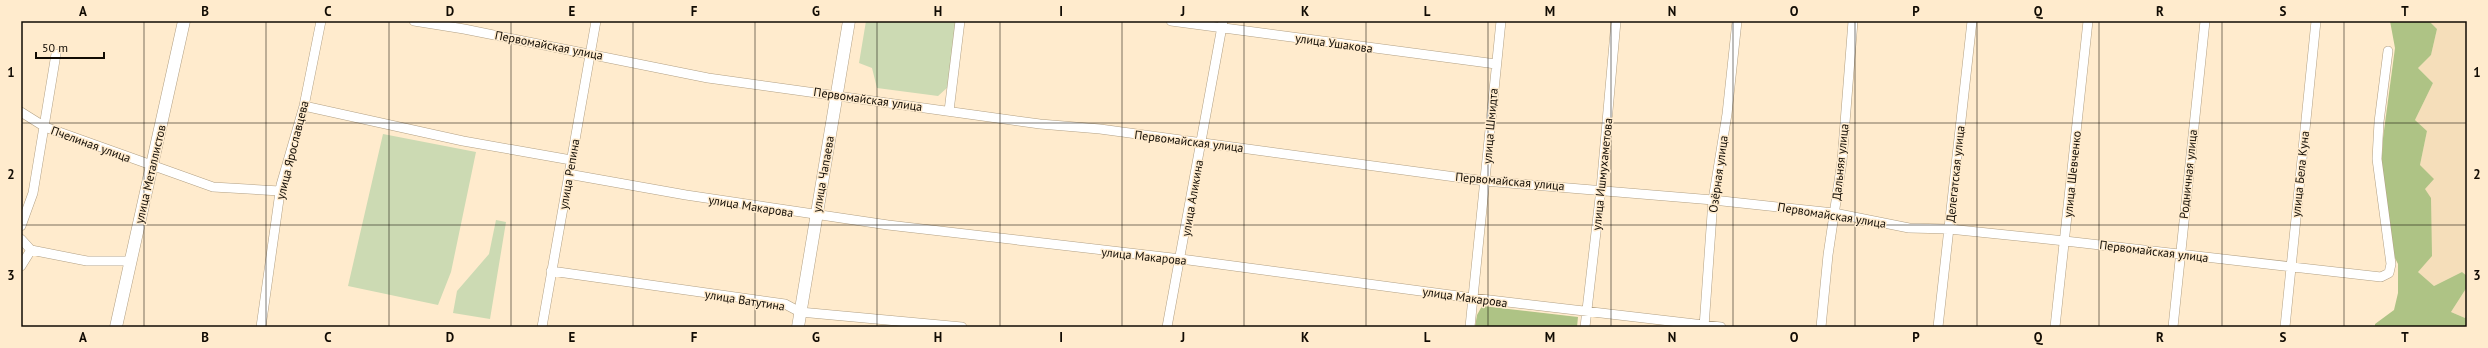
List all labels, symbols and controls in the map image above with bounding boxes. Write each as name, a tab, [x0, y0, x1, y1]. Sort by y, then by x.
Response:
text: A	[79, 3, 87, 20]
text: B	[201, 3, 209, 20]
text: C	[324, 3, 332, 20]
text: D	[446, 3, 454, 20]
text: E	[569, 3, 576, 20]
text: F	[691, 3, 698, 20]
text: G	[812, 3, 820, 20]
text: H	[934, 3, 942, 20]
text: I	[1059, 3, 1063, 20]
text: J	[1180, 3, 1185, 20]
text: K	[1301, 3, 1309, 20]
text: L	[1424, 3, 1431, 20]
text: M	[1545, 3, 1555, 20]
text: N	[1668, 3, 1676, 20]
text: O	[1790, 3, 1799, 20]
text: P	[1912, 3, 1920, 20]
text: Q	[2034, 3, 2044, 20]
text: R	[2156, 3, 2164, 20]
text: S	[2280, 3, 2287, 20]
text: T	[2401, 3, 2409, 20]
street label: Первомайская улица	[494, 27, 604, 63]
street label: улица Ушакова	[1294, 30, 1374, 56]
scale bar	[36, 34, 104, 60]
text: 50 m	[42, 40, 68, 55]
text: 1	[7, 64, 15, 81]
text: 1	[2473, 64, 2481, 81]
street label: Первомайская улица	[813, 84, 923, 114]
street label: улица Шмидта	[1479, 88, 1501, 164]
street label: улица Ярославцева	[272, 99, 312, 201]
street label: улица Ишмухаметова	[1589, 117, 1615, 231]
street label: Пчелиная улица	[49, 123, 133, 165]
street label: улица Металлистов	[131, 123, 169, 225]
street label: Дальняя улица	[1829, 123, 1851, 201]
street label: Делегатская улица	[1942, 125, 1968, 223]
street label: Первомайская улица	[1134, 127, 1244, 155]
street label: Родничная улица	[2176, 128, 2200, 219]
street label: улица Шевченко	[2060, 130, 2084, 218]
street label: улица Бела Куна	[2288, 130, 2312, 218]
street label: Озёрная улица	[1705, 134, 1731, 214]
street label: улица Чапаева	[809, 135, 837, 213]
street label: улица Репина	[555, 137, 583, 211]
street label: улица Аликина	[1178, 158, 1206, 238]
text: 2	[7, 166, 15, 183]
text: 2	[2473, 166, 2481, 183]
street label: Первомайская улица	[1455, 169, 1565, 193]
street label: улица Макарова	[707, 192, 795, 220]
street label: Первомайская улица	[1777, 199, 1887, 231]
street label: Первомайская улица	[2099, 237, 2209, 265]
street label: улица Макарова	[1101, 244, 1187, 268]
text: 3	[7, 267, 15, 284]
text: 3	[2473, 267, 2481, 284]
street label: улица Макарова	[1421, 284, 1509, 310]
street label: улица Ватутина	[704, 286, 786, 314]
text: A	[79, 329, 87, 346]
text: B	[201, 329, 209, 346]
text: C	[324, 329, 332, 346]
text: D	[446, 329, 454, 346]
text: E	[569, 329, 576, 346]
text: F	[691, 329, 698, 346]
text: G	[812, 329, 820, 346]
text: H	[934, 329, 942, 346]
text: I	[1059, 329, 1063, 346]
text: J	[1180, 329, 1185, 346]
text: K	[1301, 329, 1309, 346]
text: L	[1424, 329, 1431, 346]
text: M	[1545, 329, 1555, 346]
text: N	[1668, 329, 1676, 346]
text: O	[1790, 329, 1799, 346]
text: P	[1912, 329, 1920, 346]
text: Q	[2034, 329, 2044, 346]
text: R	[2156, 329, 2164, 346]
text: S	[2280, 329, 2287, 346]
text: T	[2401, 329, 2409, 346]

